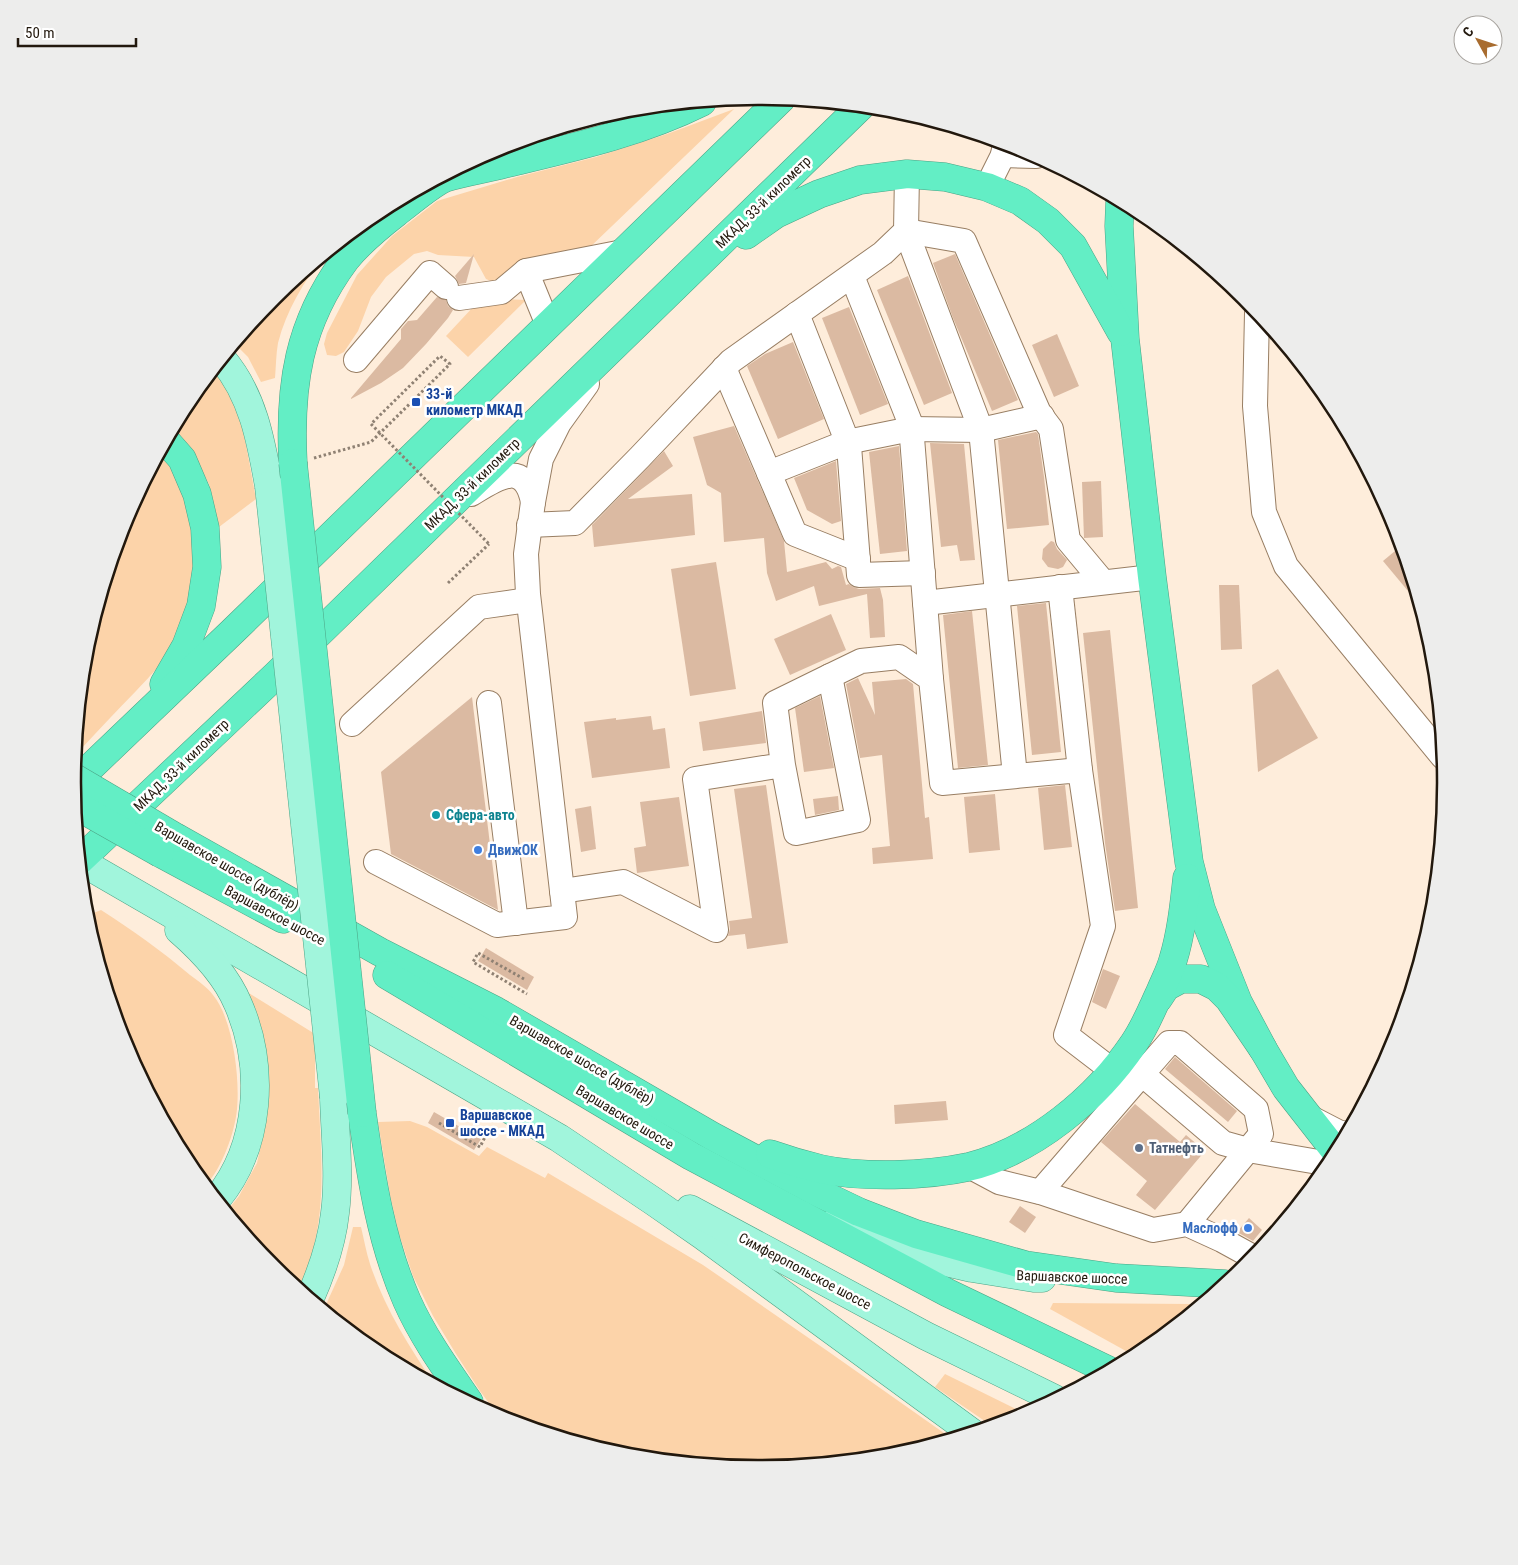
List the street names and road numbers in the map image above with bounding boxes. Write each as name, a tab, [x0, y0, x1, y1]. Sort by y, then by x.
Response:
street label: МКАД, 33-й километр	[712, 152, 814, 251]
street label: МКАД, 33-й километр	[421, 434, 523, 533]
street label: МКАД, 33-й километр	[130, 715, 232, 814]
street label: Варшавское шоссе (дублёр)	[152, 818, 302, 914]
street label: Варшавское шоссе	[222, 882, 328, 948]
street label: Варшавское шоссе (дублёр)	[507, 1012, 657, 1109]
street label: Варшавское шоссе	[573, 1082, 677, 1153]
street label: Симферопольское шоссе	[736, 1229, 874, 1313]
street label: Варшавское шоссе	[1016, 1267, 1128, 1287]

